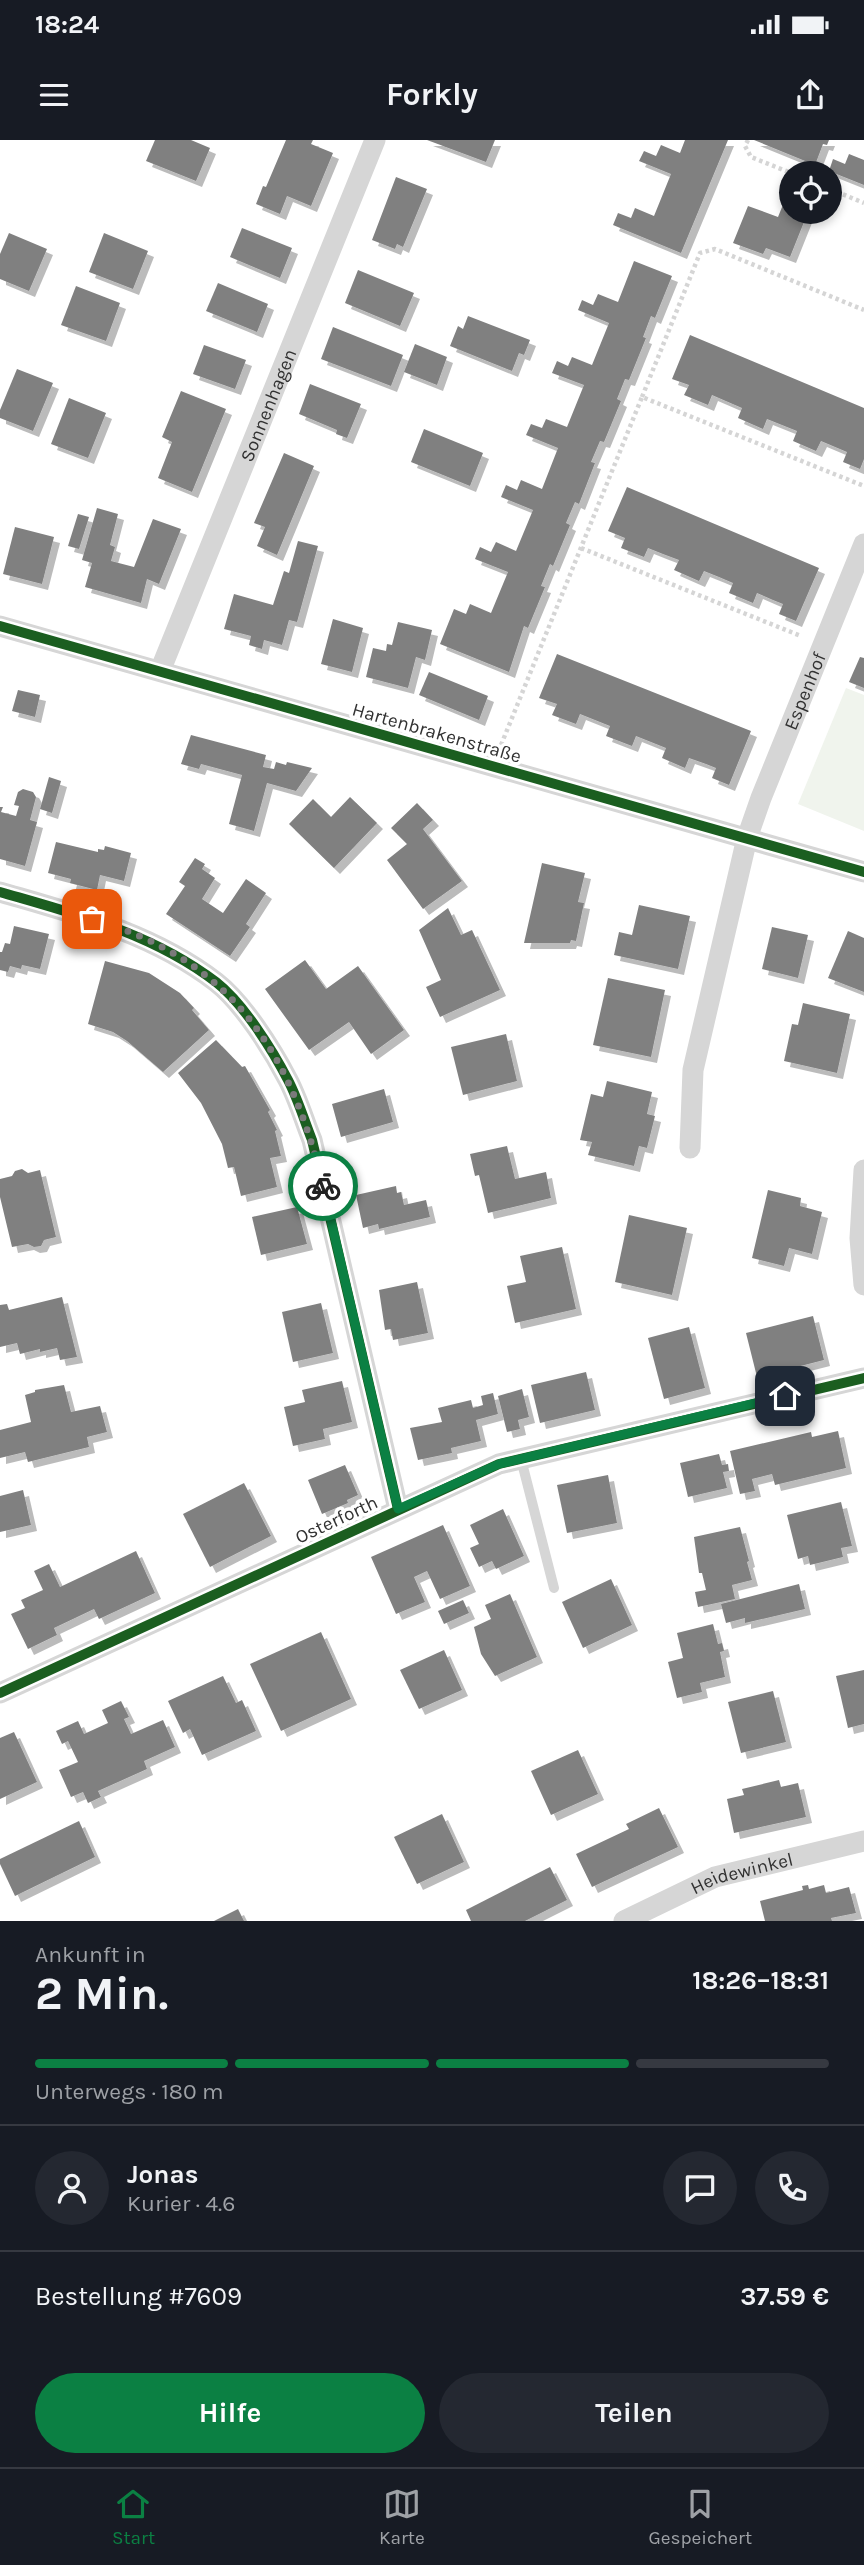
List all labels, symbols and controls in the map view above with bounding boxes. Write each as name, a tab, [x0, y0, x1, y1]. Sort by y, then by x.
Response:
text: 18:24	[35, 9, 99, 40]
icon: menu	[35, 76, 73, 114]
text: Forkly	[386, 76, 478, 113]
icon: share	[791, 76, 829, 114]
map controls	[779, 161, 842, 224]
button: locate	[779, 161, 842, 224]
street label: Sonnenhagen	[236, 346, 301, 465]
street label: Espenhof	[780, 649, 831, 733]
street label: Hartenbrakenstraße	[350, 698, 524, 768]
pin	[62, 889, 122, 949]
icon: bag	[73, 900, 111, 938]
courier	[288, 1151, 358, 1221]
icon: bike	[304, 1167, 342, 1205]
pin	[755, 1366, 815, 1426]
icon: home	[766, 1377, 804, 1415]
street label: Osterforth	[292, 1491, 381, 1549]
street label: Heidewinkel	[687, 1849, 795, 1899]
text: Ankunft in	[35, 1941, 146, 1968]
text: 18:26–18:31	[692, 1965, 829, 1996]
text: 2 Min.	[35, 1967, 168, 2021]
text: Unterwegs · 180 m	[35, 2078, 224, 2105]
button: person	[35, 2151, 109, 2225]
button: chat	[663, 2151, 737, 2225]
button: phone	[755, 2151, 829, 2225]
text: Jonas	[127, 2159, 198, 2190]
text: Kurier · 4.6	[127, 2190, 235, 2217]
text: Bestellung #7609	[35, 2281, 242, 2312]
text: 37.59 €	[740, 2281, 829, 2312]
button: Hilfe	[35, 2373, 425, 2453]
button: Teilen	[439, 2373, 829, 2453]
tab: Start	[112, 2485, 155, 2549]
tab: Karte	[379, 2485, 425, 2549]
tab: Gespeichert	[649, 2485, 752, 2549]

